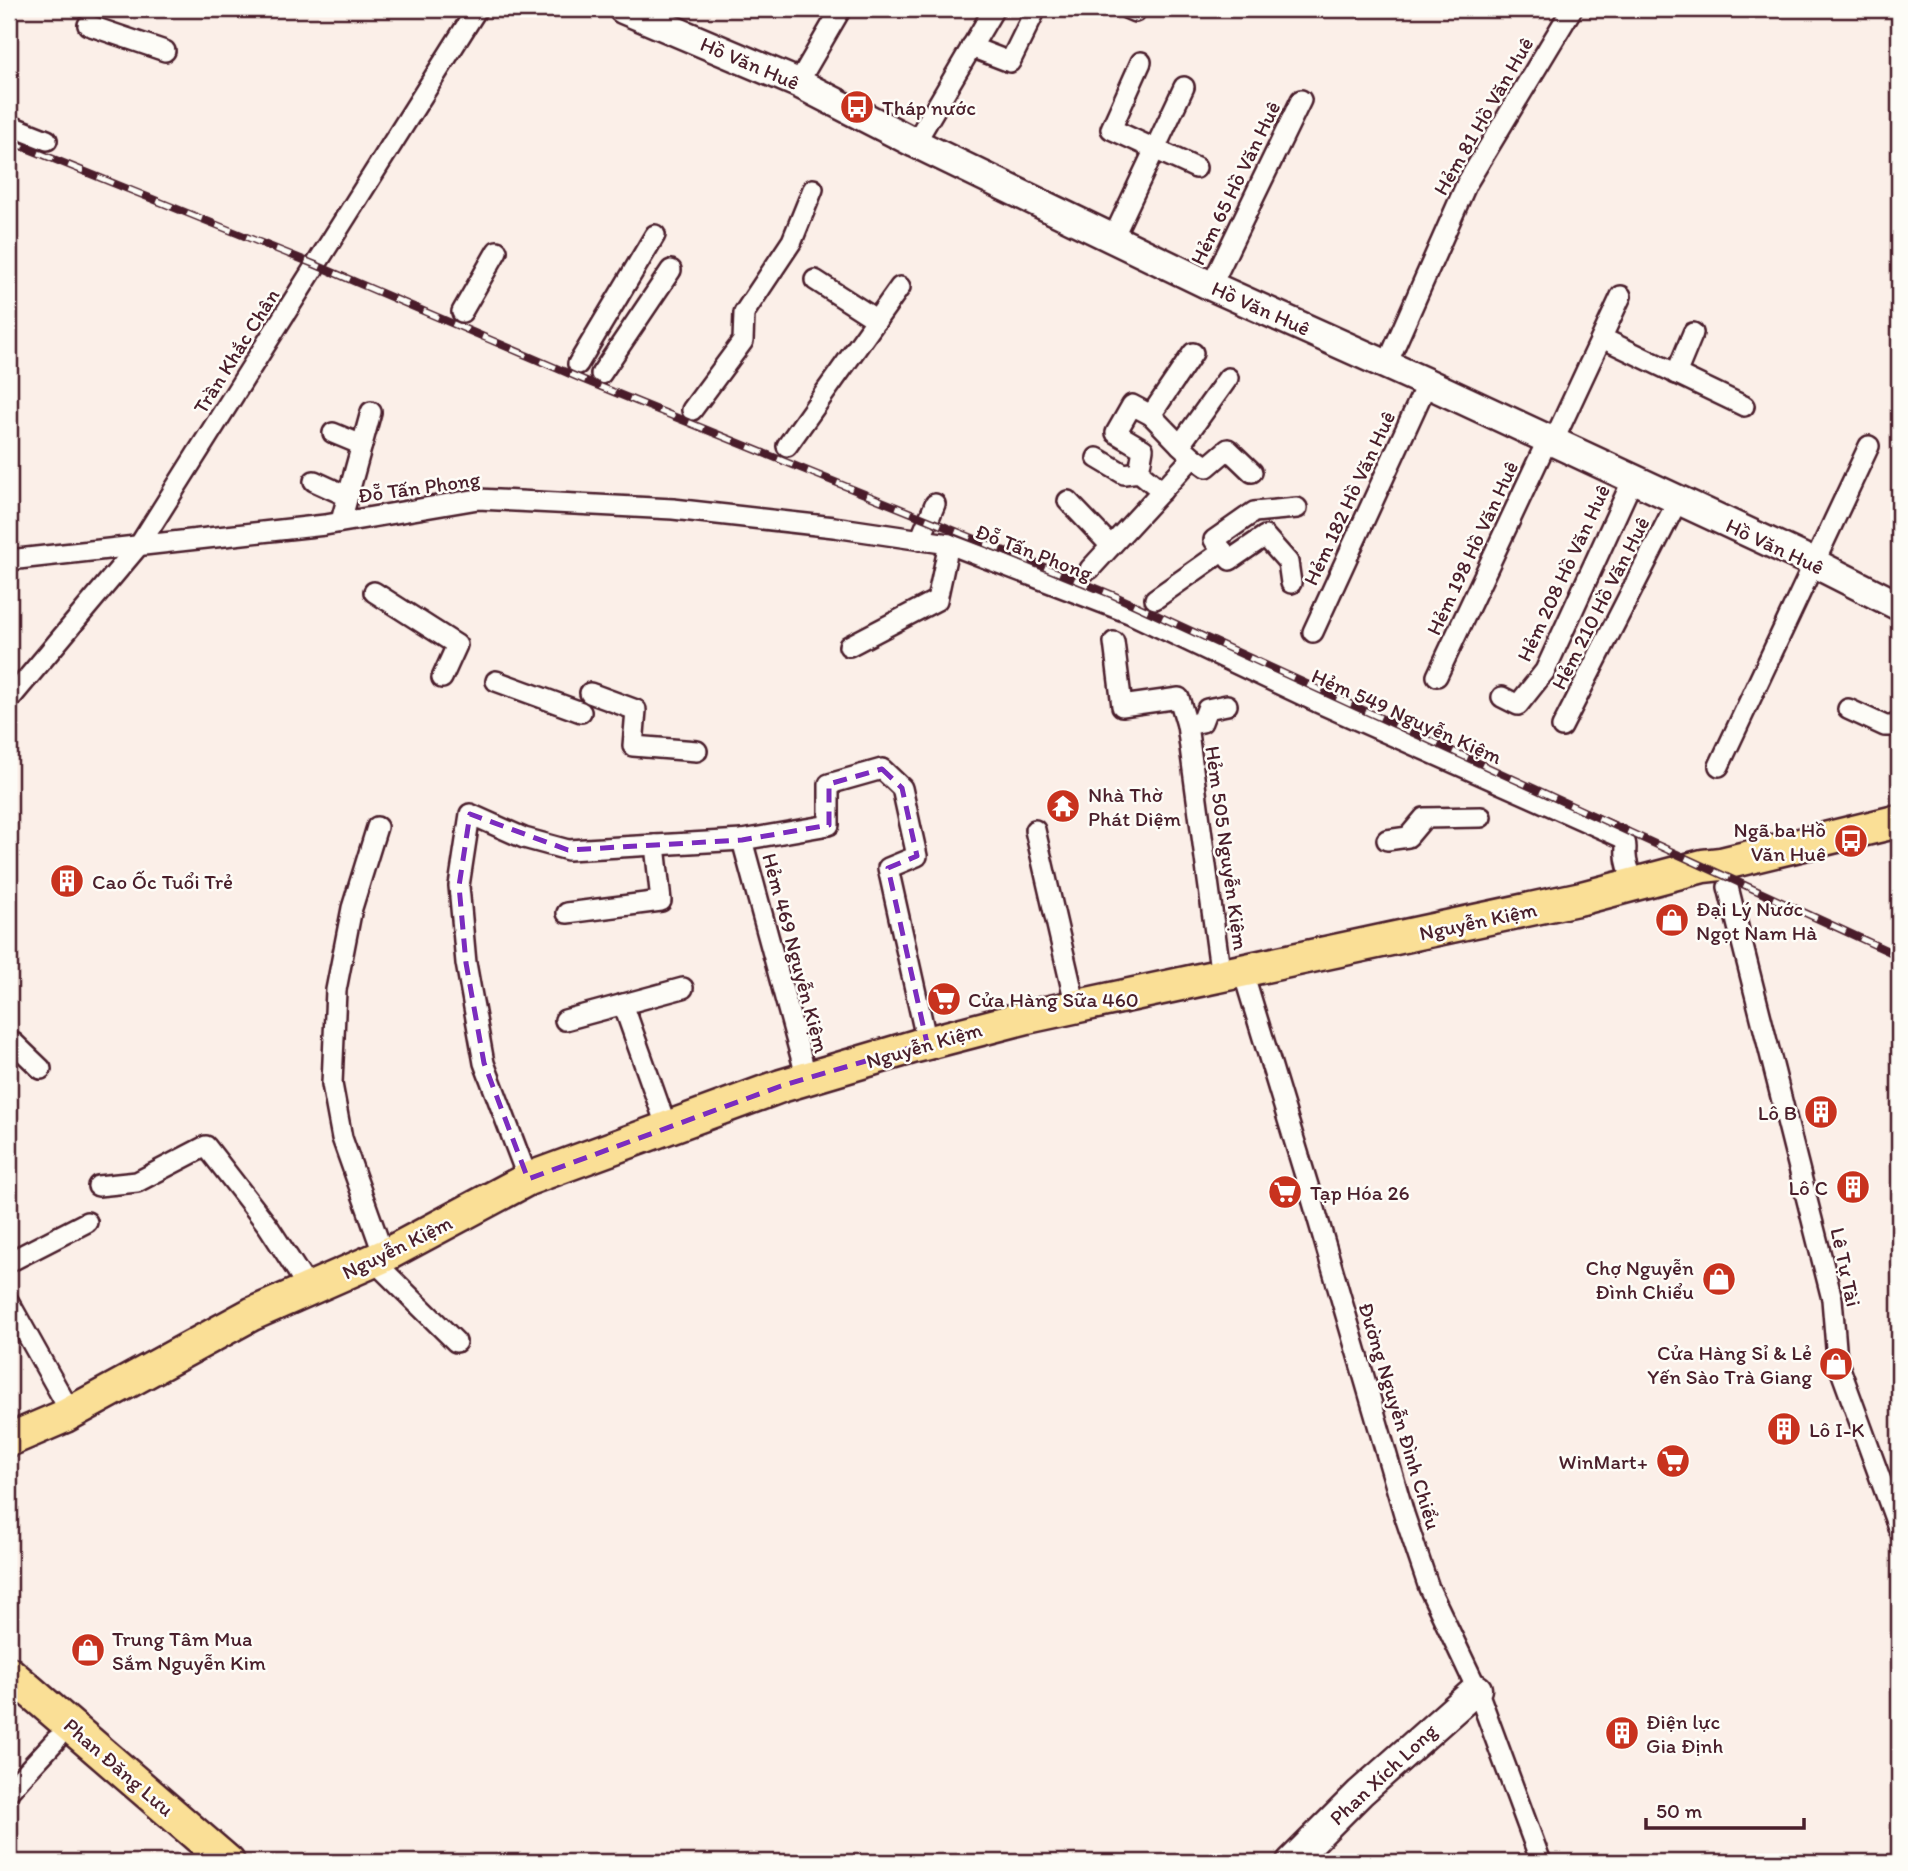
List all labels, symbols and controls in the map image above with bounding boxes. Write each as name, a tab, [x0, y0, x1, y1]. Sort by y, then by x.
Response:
street label: Hồ Văn Huê	[697, 31, 803, 95]
street label: Hẻm 81 Hồ Văn Huê	[1428, 33, 1538, 199]
bus stop icon: Tháp nước	[838, 88, 876, 126]
place label: Tháp nước	[882, 95, 976, 120]
street label: Hẻm 65 Hồ Văn Huê	[1185, 97, 1285, 269]
street label: Hồ Văn Huê	[1208, 275, 1314, 341]
street label: Trần Khắc Chân	[188, 284, 285, 418]
street label: Hẻm 182 Hồ Văn Huê	[1298, 407, 1400, 589]
street label: Hẻm 198 Hồ Văn Huê	[1421, 457, 1523, 639]
street label: Đỗ Tấn Phong	[356, 466, 482, 508]
street label: Hẻm 208 Hồ Văn Huê	[1511, 481, 1615, 665]
street label: Hẻm 210 Hồ Văn Huê	[1546, 512, 1654, 694]
street label: Hồ Văn Huê	[1722, 512, 1828, 580]
street label: Đỗ Tấn Phong	[972, 518, 1096, 586]
street label: Hẻm 549 Nguyễn Kiệm	[1308, 663, 1506, 769]
street label: Hẻm 505 Nguyễn Kiệm	[1200, 744, 1254, 952]
place label: Nhà Thờ Phát Diệm	[1088, 782, 1181, 831]
temple icon: Nhà Thờ Phát Diệm	[1044, 787, 1082, 825]
place label: Ngã ba Hồ Văn Huê	[1734, 817, 1826, 866]
bus stop icon: Ngã ba Hồ Văn Huê	[1832, 822, 1870, 860]
street label: Hẻm 469 Nguyễn Kiệm	[757, 850, 835, 1056]
building icon: Cao Ốc Tuổi Trẻ	[48, 862, 86, 900]
place label: Cao Ốc Tuổi Trẻ	[92, 869, 233, 894]
street label: Nguyễn Kiệm	[1417, 896, 1539, 946]
place label: Đại Lý Nước Ngọt Nam Hà	[1696, 896, 1817, 945]
shop icon: Đại Lý Nước Ngọt Nam Hà	[1653, 901, 1691, 939]
supermarket icon: Cửa Hàng Sữa 460	[925, 980, 963, 1018]
place label: Cửa Hàng Sữa 460	[968, 987, 1139, 1012]
street label: Nguyễn Kiệm	[863, 1016, 985, 1073]
building icon: Lô B	[1802, 1093, 1840, 1131]
place label: Lô B	[1758, 1100, 1797, 1125]
building icon: Lô C	[1834, 1168, 1872, 1206]
supermarket icon: Tạp Hóa 26	[1266, 1173, 1304, 1211]
place label: Lô C	[1788, 1175, 1828, 1200]
place label: Tạp Hóa 26	[1310, 1180, 1410, 1205]
street label: Nguyễn Kiệm	[338, 1209, 456, 1284]
street label: Lê Tự Tài	[1825, 1225, 1867, 1309]
place label: Chợ Nguyễn Đình Chiểu	[1585, 1255, 1694, 1304]
shop icon: Chợ Nguyễn Đình Chiểu	[1700, 1260, 1738, 1298]
street label: Đường Nguyễn Đình Chiểu	[1354, 1299, 1447, 1533]
place label: Cửa Hàng Sỉ & Lẻ Yến Sào Trà Giang	[1647, 1340, 1812, 1389]
shop icon: Cửa Hàng Sỉ & Lẻ Yến Sào Trà Giang	[1817, 1345, 1855, 1383]
building icon: Lô I-K	[1765, 1410, 1803, 1448]
place label: Lô I-K	[1809, 1417, 1864, 1442]
supermarket icon: WinMart+	[1654, 1442, 1692, 1480]
place label: WinMart+	[1558, 1449, 1648, 1474]
place label: Trung Tâm Mua Sắm Nguyễn Kim	[112, 1626, 266, 1675]
shop icon: Trung Tâm Mua Sắm Nguyễn Kim	[69, 1631, 107, 1669]
place label: Điện lực Gia Định	[1646, 1709, 1723, 1758]
street label: Phan Đăng Lưu	[59, 1713, 179, 1822]
building icon: Điện lực Gia Định	[1603, 1714, 1641, 1752]
street label: Phan Xích Long	[1324, 1718, 1442, 1830]
scale bar	[1646, 1787, 1803, 1831]
text: 50 m	[1656, 1798, 1703, 1823]

